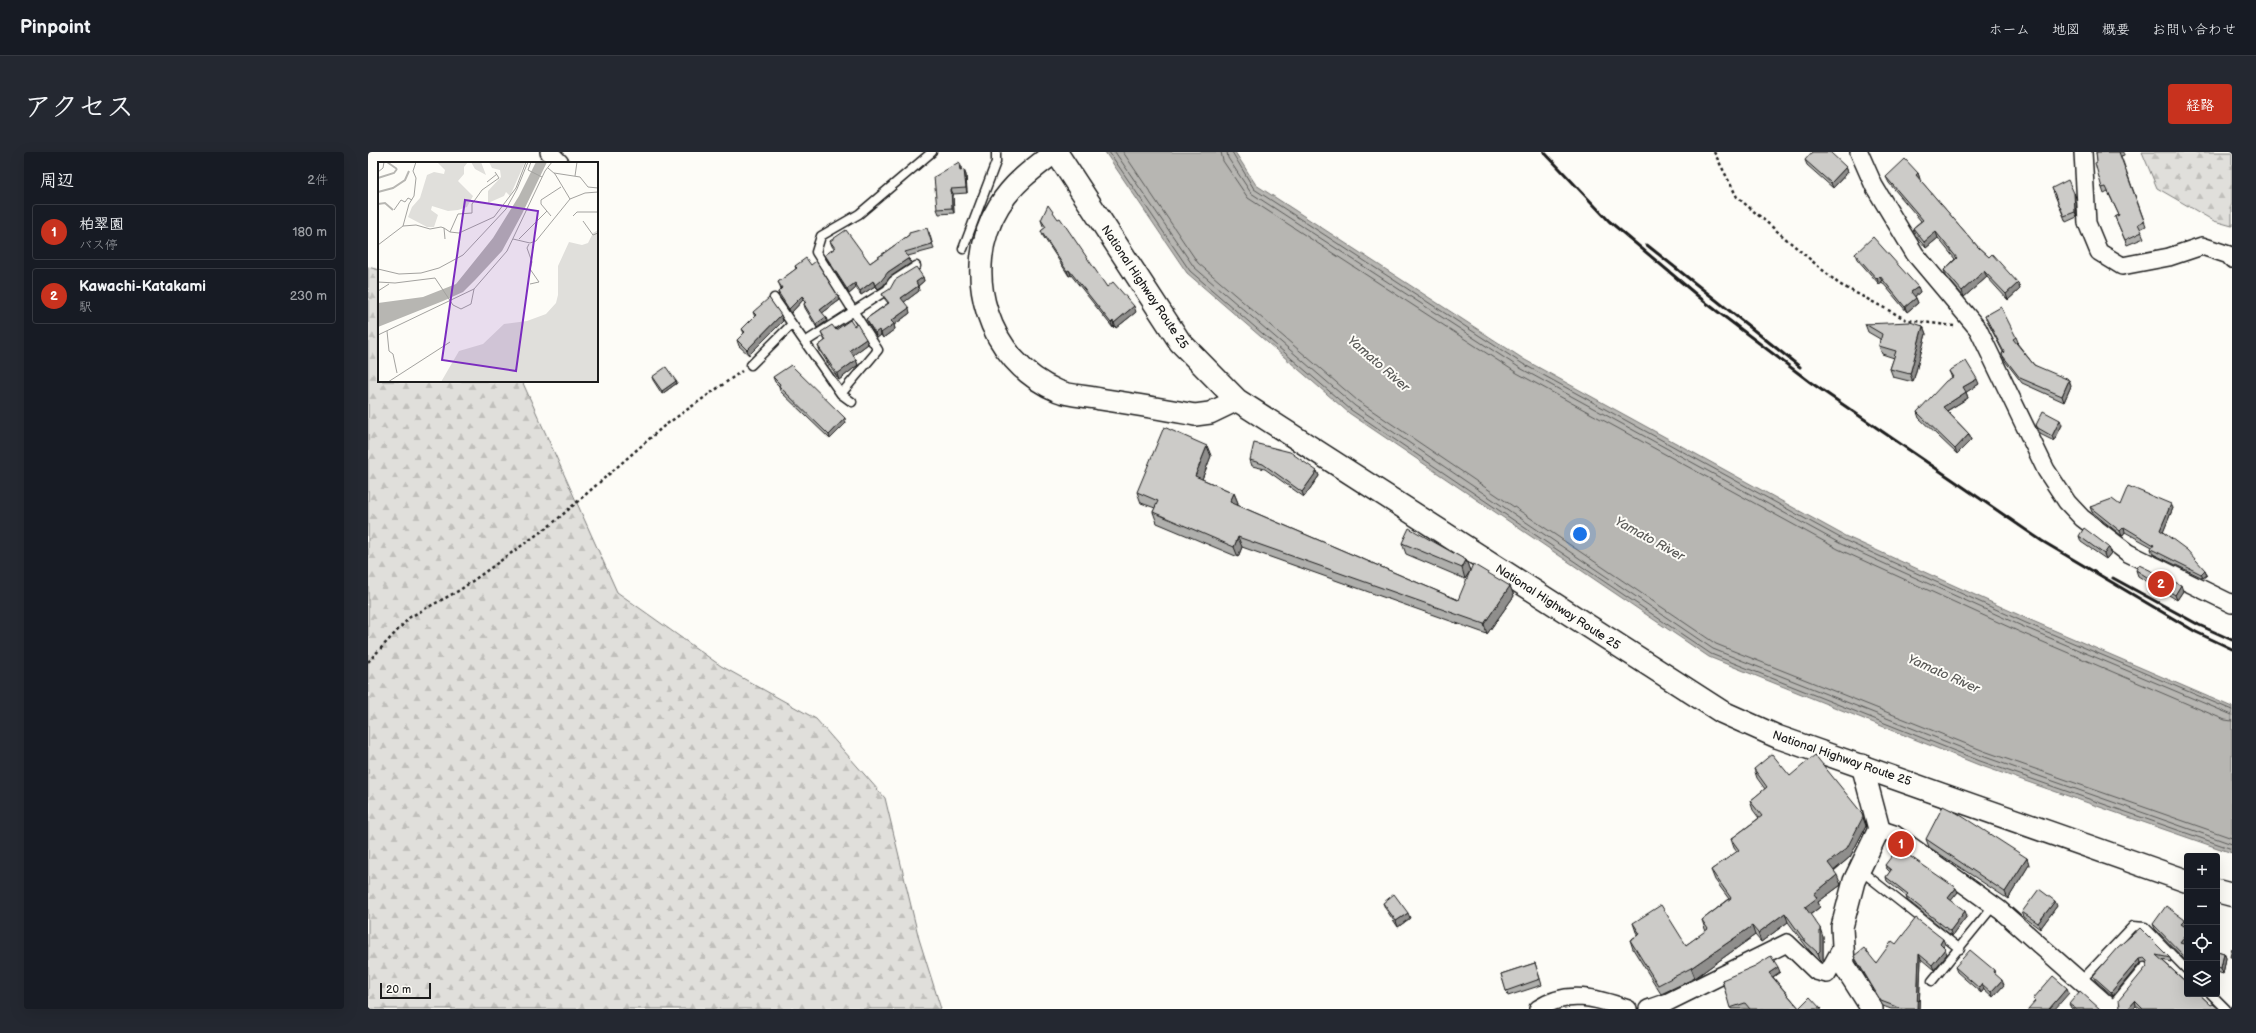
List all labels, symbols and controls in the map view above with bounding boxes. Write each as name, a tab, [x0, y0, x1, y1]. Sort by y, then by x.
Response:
text: Pinpoint	[20, 16, 91, 39]
text: ホーム	[1989, 21, 2030, 38]
text: 地図	[2052, 21, 2080, 38]
text: 概要	[2102, 21, 2130, 38]
text: お問い合わせ	[2152, 21, 2236, 38]
button: 経路	[2168, 84, 2232, 124]
text: アクセス	[24, 91, 134, 124]
inset map	[378, 162, 598, 382]
text: 周辺	[40, 171, 74, 191]
text: 2件	[307, 172, 328, 188]
text: 柏翠園	[79, 215, 124, 234]
street label: National Highway Route 25	[1098, 223, 1192, 352]
text: 1	[51, 224, 57, 240]
text: 180 m	[292, 224, 327, 240]
text: バス停	[79, 237, 118, 253]
text: Kawachi-Katakami	[79, 277, 206, 296]
text: 2	[50, 288, 58, 304]
text: 230 m	[290, 288, 327, 304]
text: 駅	[79, 299, 92, 315]
water label: Yamato River	[1344, 332, 1414, 396]
water label: Yamato River	[1612, 513, 1688, 565]
your location	[1570, 524, 1590, 544]
street label: National Highway Route 25	[1492, 561, 1623, 653]
pin: 2	[2148, 569, 2174, 599]
water label: Yamato River	[1905, 651, 1983, 697]
street label: National Highway Route 25	[1770, 728, 1913, 789]
pin: 1	[1888, 829, 1914, 859]
map controls	[2184, 853, 2220, 997]
button: +	[2184, 853, 2220, 889]
button: −	[2184, 889, 2220, 925]
button: locate	[2184, 925, 2220, 961]
button: layers	[2184, 961, 2220, 997]
scale bar	[380, 981, 431, 1000]
text: 20 m	[386, 983, 411, 996]

